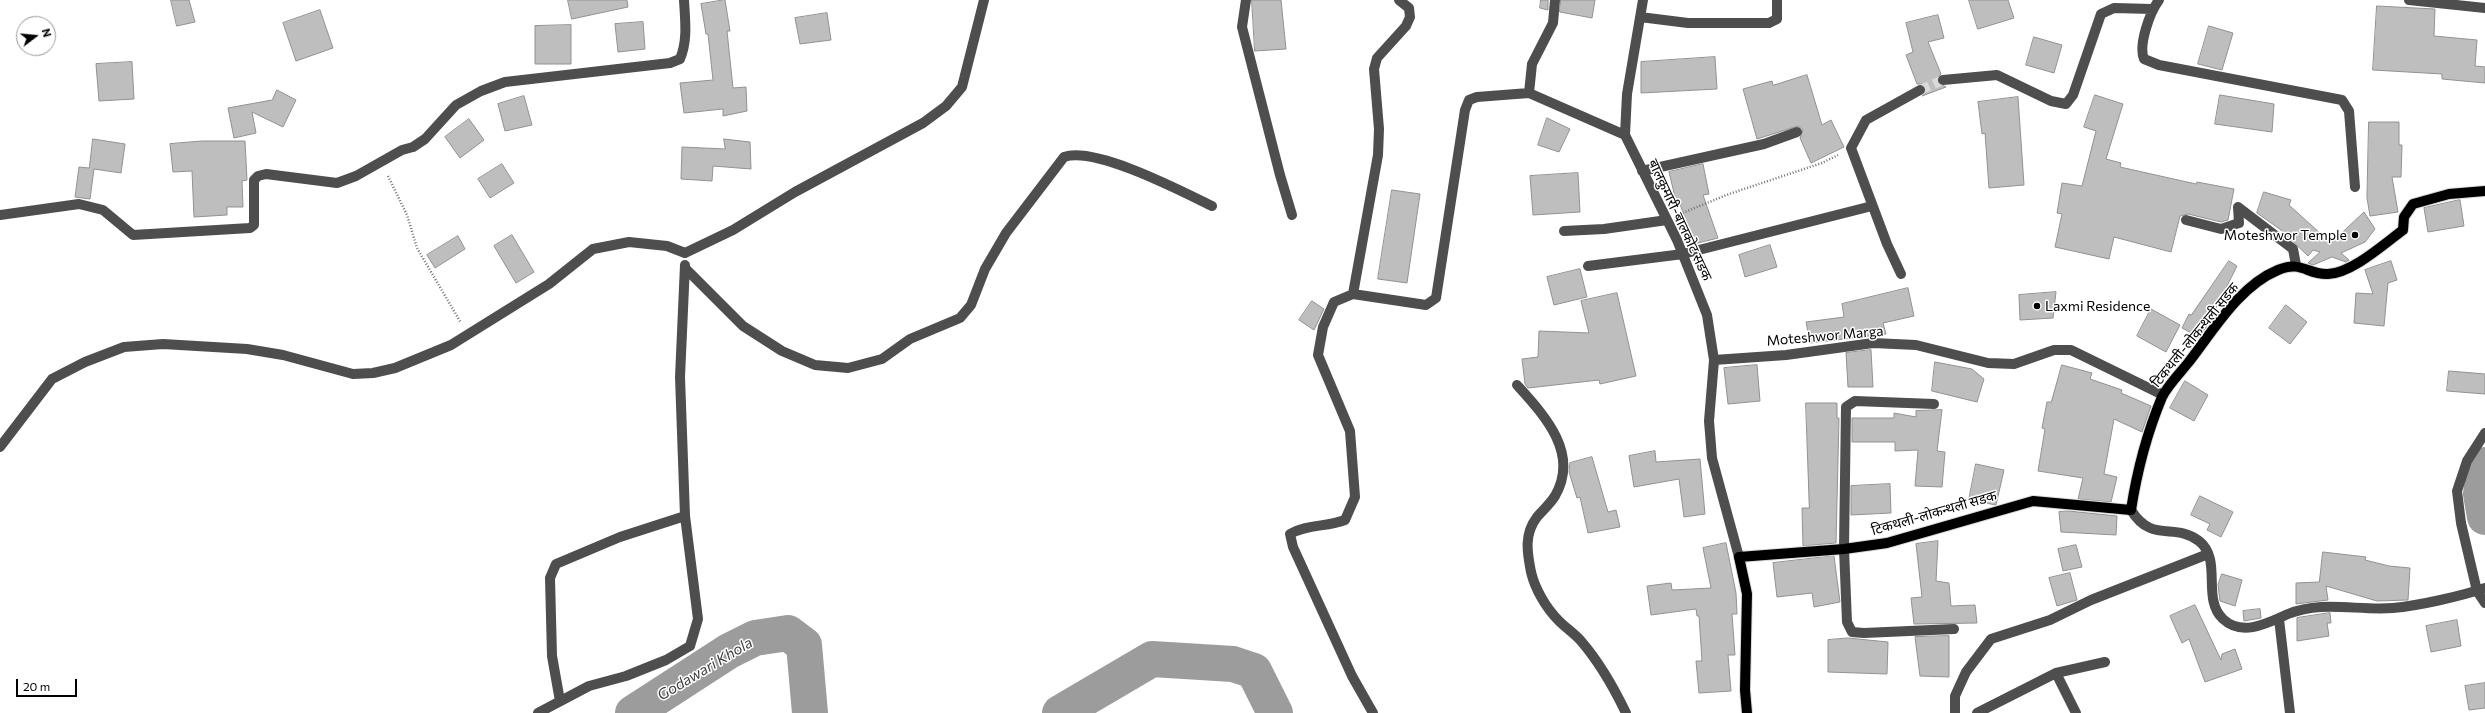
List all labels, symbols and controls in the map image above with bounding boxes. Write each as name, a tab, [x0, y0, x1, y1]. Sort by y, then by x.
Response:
north arrow	[16, 16, 56, 56]
text: N	[40, 27, 54, 39]
street label: बालकुमारी-बालकोट सडक	[1644, 157, 1716, 283]
place label: Moteshwor Temple	[2224, 227, 2347, 243]
marker: Moteshwor Temple	[2350, 230, 2360, 240]
street label: टिकथली-लोकन्थली सडक	[2148, 279, 2242, 391]
place label: Laxmi Residence	[2045, 298, 2150, 314]
marker: Laxmi Residence	[2032, 301, 2042, 311]
street label: Moteshwor Marga	[1766, 323, 1884, 349]
street label: टिकथली-लोकन्थली सडक	[1869, 487, 1999, 539]
water label: Godawari Khola	[654, 634, 756, 704]
scale bar	[18, 671, 79, 697]
text: 20 m	[23, 679, 50, 693]

